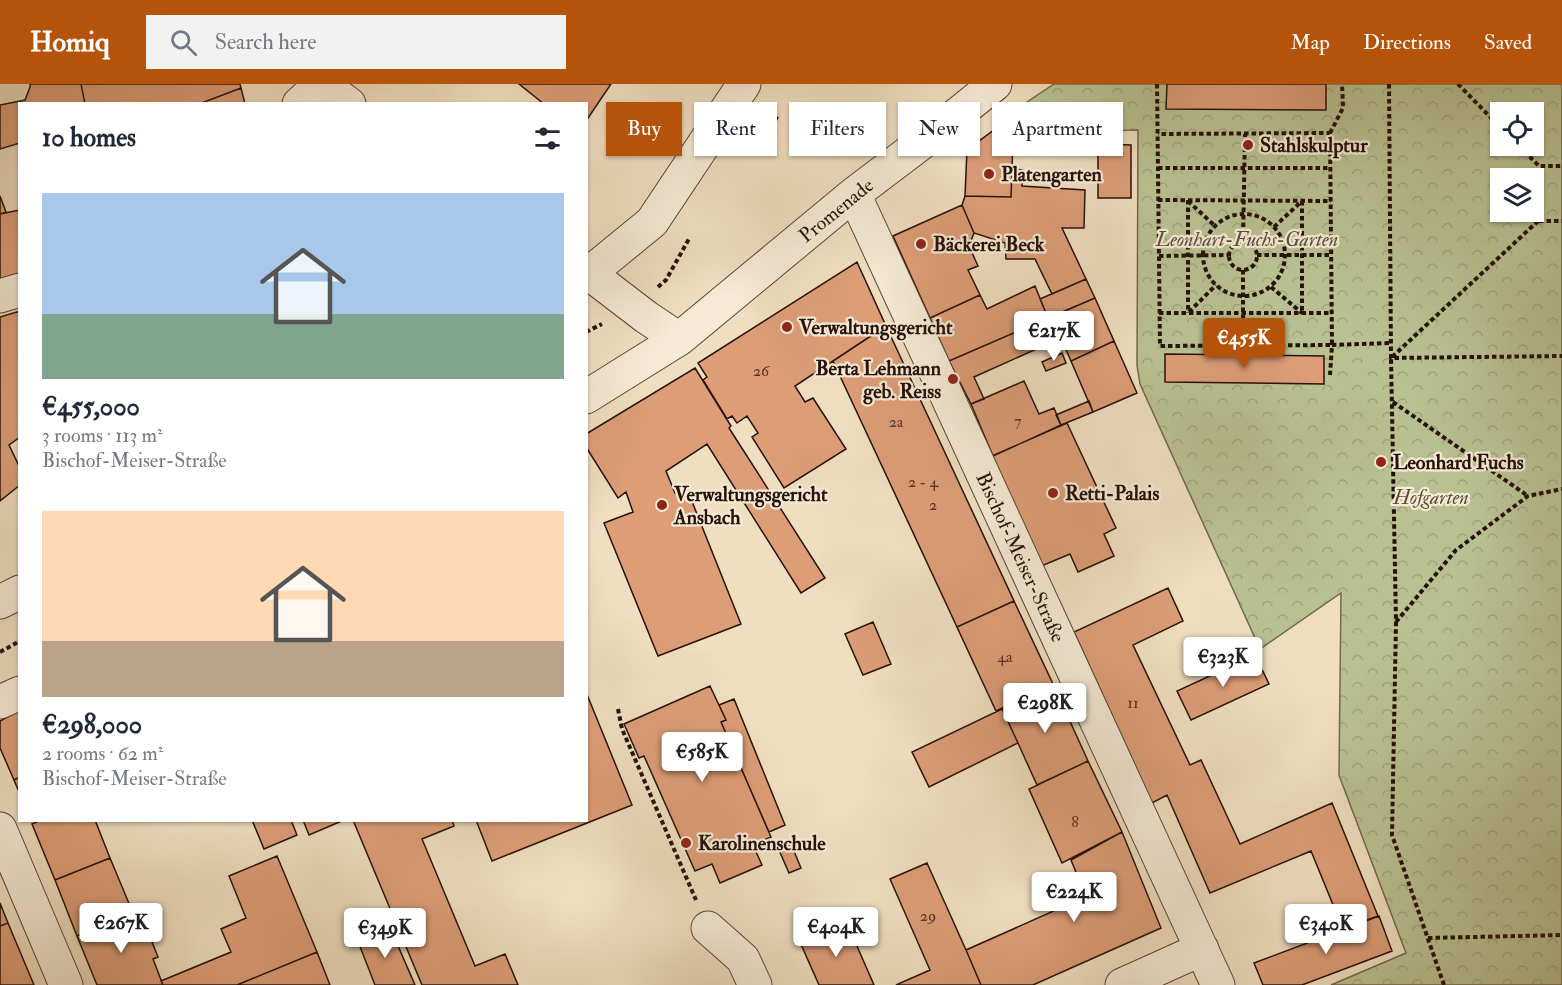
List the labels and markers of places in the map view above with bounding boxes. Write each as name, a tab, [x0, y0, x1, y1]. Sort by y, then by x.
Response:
place label: Stahlskulptur	[1260, 133, 1368, 159]
marker: Stahlskulptur	[1241, 138, 1255, 152]
place label: Platengarten	[1001, 162, 1103, 188]
marker: Platengarten	[982, 167, 996, 181]
place label: Bäckerei Beck	[933, 232, 1045, 257]
marker: Bäckerei Beck	[914, 237, 928, 251]
pin: €217K	[1012, 311, 1096, 362]
place label: Verwaltungsgericht	[798, 315, 953, 341]
pin: €455K	[1202, 318, 1286, 369]
marker: Verwaltungsgericht	[780, 320, 794, 334]
place label: Berta Lehmann geb. Reiss	[815, 356, 942, 405]
marker: Berta Lehmann geb. Reiss	[946, 372, 960, 386]
place label: Leonhard Fuchs	[1393, 450, 1524, 475]
marker: Leonhard Fuchs	[1374, 455, 1388, 469]
place label: Retti-Palais	[1065, 481, 1159, 506]
place label: Verwaltungsgericht Ansbach	[673, 482, 828, 530]
marker: Retti-Palais	[1046, 486, 1060, 500]
marker: Verwaltungsgericht Ansbach	[655, 498, 669, 512]
pin: €323K	[1181, 637, 1265, 688]
pin: €298K	[1003, 683, 1087, 734]
pin: €585K	[660, 732, 744, 783]
place label: Karolinenschule	[698, 831, 826, 856]
marker: Karolinenschule	[679, 836, 693, 850]
pin: €224K	[1032, 872, 1116, 923]
pin: €267K	[79, 903, 163, 954]
pin: €340K	[1284, 904, 1368, 955]
pin: €404K	[794, 907, 878, 958]
pin: €349K	[343, 908, 427, 959]

